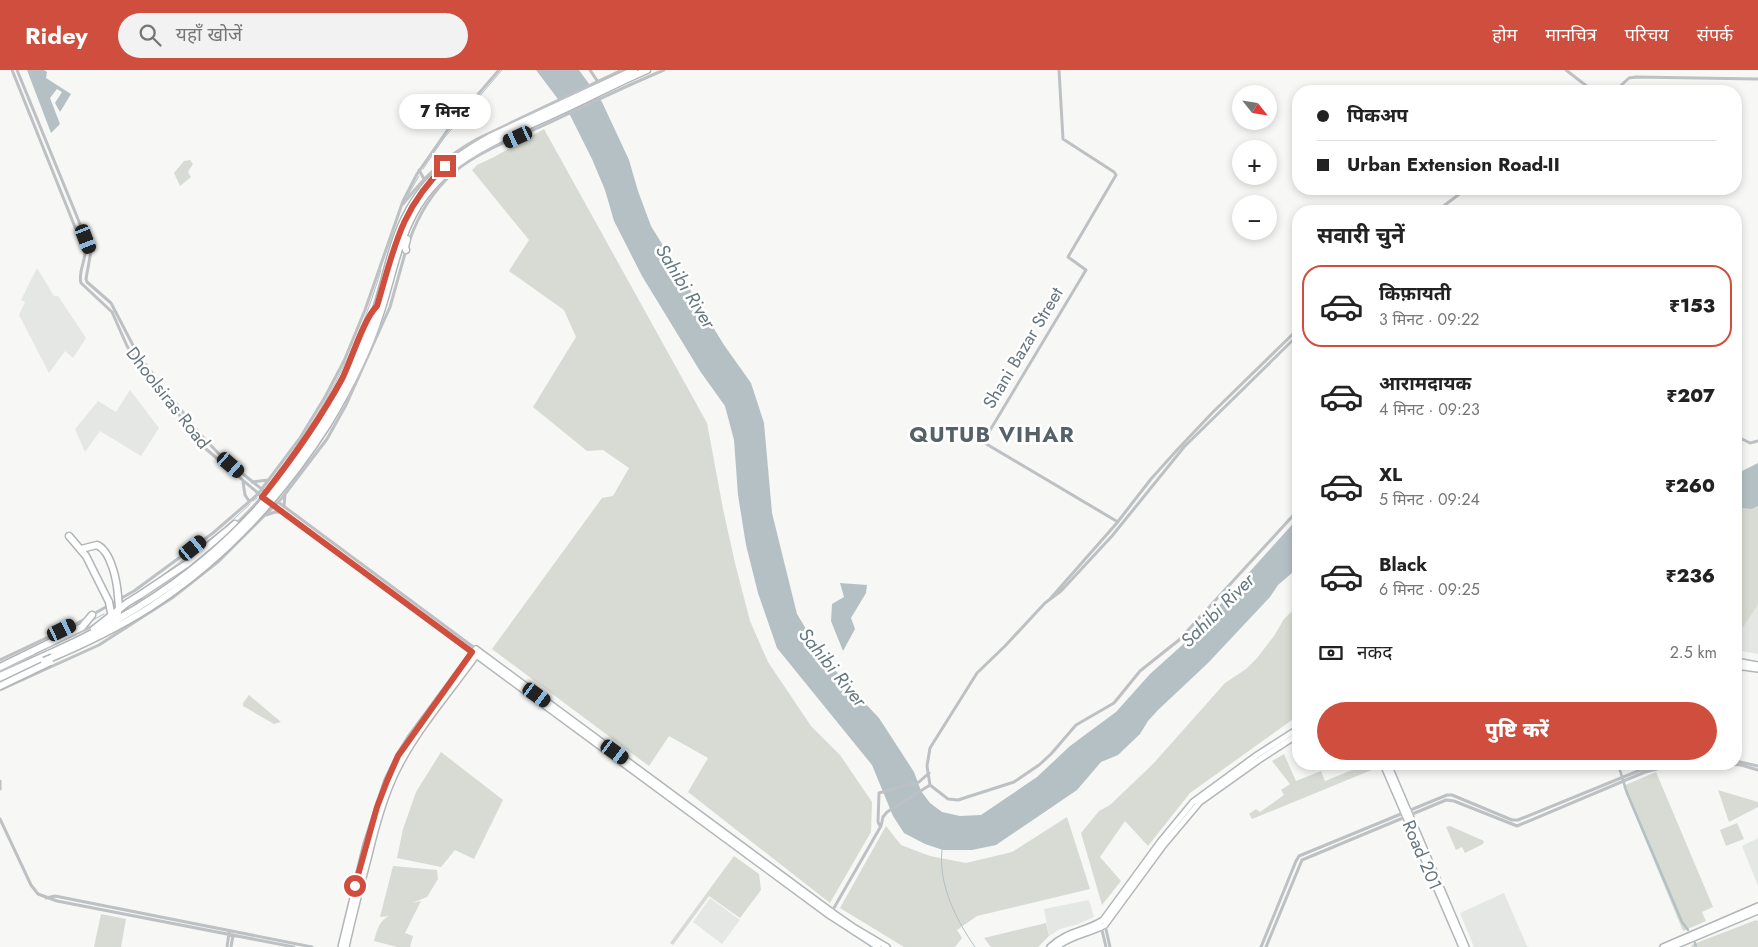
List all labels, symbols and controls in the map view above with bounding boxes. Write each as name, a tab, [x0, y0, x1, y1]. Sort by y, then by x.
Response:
search box	[118, 13, 468, 58]
text: Ridey	[25, 18, 88, 53]
icon: search	[136, 21, 164, 49]
text: यहाँ खोजें	[176, 21, 242, 48]
text: होम	[1492, 22, 1517, 48]
text: मानचित्र	[1545, 22, 1597, 48]
text: परिचय	[1625, 22, 1669, 48]
text: संपर्क	[1697, 22, 1733, 48]
north arrow	[1232, 85, 1278, 130]
map controls	[1232, 85, 1277, 240]
callout: 7 मिनट	[399, 93, 491, 128]
text: 7 मिनट	[420, 100, 470, 123]
text: पिकअप	[1347, 102, 1408, 129]
car	[501, 124, 534, 150]
button: +	[1232, 140, 1277, 185]
text: Urban Extension Road-II	[1347, 151, 1560, 178]
route end	[434, 155, 456, 177]
button: −	[1232, 195, 1277, 240]
text: सवारी चुनें	[1317, 219, 1405, 251]
car	[73, 222, 98, 256]
water label: Sahibi River	[649, 239, 723, 335]
text: किफ़ायती	[1379, 280, 1451, 307]
street label: Shani Bazar Street	[976, 282, 1070, 414]
icon: car	[1319, 284, 1364, 329]
text: ₹153	[1669, 292, 1715, 319]
text: 3 मिनट · 09:22	[1379, 308, 1479, 331]
street label: Dhoolsiras Road	[120, 341, 216, 455]
text: आरामदायक	[1379, 370, 1471, 397]
icon: car	[1319, 374, 1364, 419]
text: ₹207	[1666, 382, 1715, 409]
text: 4 मिनट · 09:23	[1379, 398, 1480, 421]
district label: QUTUB VIHAR	[909, 418, 1075, 450]
car	[214, 449, 247, 481]
text: XL	[1379, 461, 1402, 488]
icon: car	[1319, 464, 1364, 509]
text: ₹260	[1665, 472, 1715, 499]
text: 5 मिनट · 09:24	[1379, 488, 1480, 511]
car	[176, 533, 209, 563]
text: Black	[1379, 551, 1427, 578]
icon: car	[1319, 554, 1364, 599]
text: ₹236	[1666, 562, 1715, 589]
water label: Sahibi River	[1174, 566, 1262, 653]
text: 6 मिनट · 09:25	[1379, 578, 1480, 601]
car	[45, 617, 78, 643]
water label: Sahibi River	[792, 622, 874, 714]
icon: cash	[1317, 639, 1345, 667]
text: नकद	[1357, 639, 1392, 666]
text: 2.5 km	[1670, 641, 1717, 664]
car	[520, 680, 553, 710]
button: पुष्टि करें	[1317, 702, 1717, 760]
car	[598, 737, 631, 767]
street label: Road 201	[1396, 816, 1448, 894]
route start	[344, 875, 366, 897]

